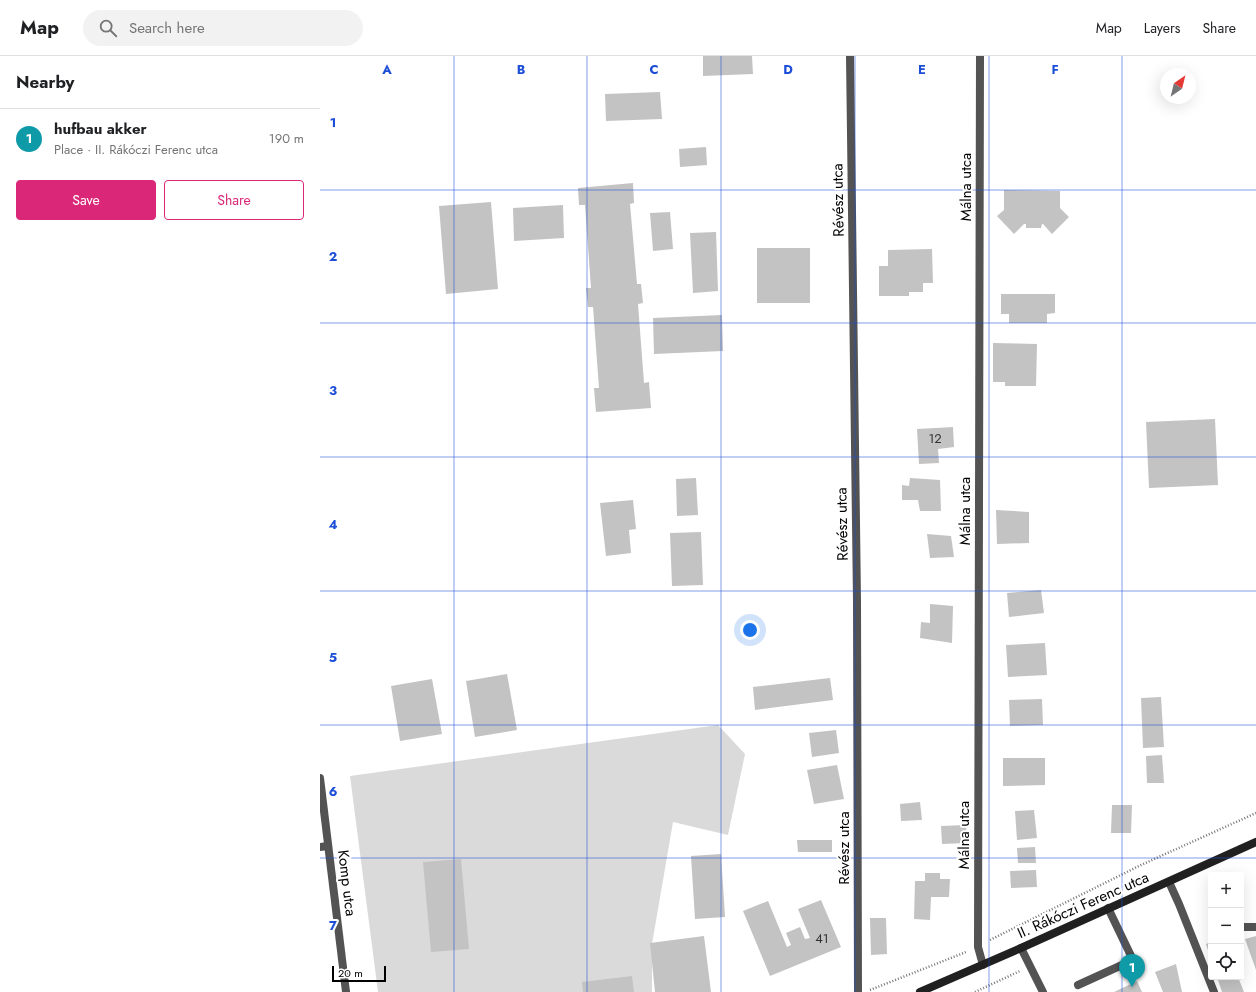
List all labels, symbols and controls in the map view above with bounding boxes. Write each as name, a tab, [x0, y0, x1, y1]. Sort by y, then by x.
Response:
search box	[83, 10, 363, 46]
text: Map	[20, 14, 59, 41]
icon: search	[97, 17, 119, 39]
text: Search here	[129, 17, 205, 39]
text: Map	[1096, 18, 1122, 38]
text: Layers	[1144, 18, 1180, 38]
text: Share	[1202, 18, 1236, 38]
text: A	[381, 60, 392, 79]
text: B	[517, 60, 526, 79]
text: C	[649, 60, 659, 79]
text: D	[783, 60, 793, 79]
text: E	[918, 60, 926, 79]
text: F	[1051, 60, 1059, 79]
north arrow	[1160, 68, 1196, 104]
text: Nearby	[16, 70, 74, 94]
text: 1	[330, 113, 336, 132]
text: hufbau akker	[54, 118, 147, 140]
text: 1	[26, 129, 32, 148]
text: 190 m	[269, 129, 304, 148]
text: Place · II. Rákóczi Ferenc utca	[54, 140, 218, 159]
street label: Málna utca	[955, 153, 977, 221]
street label: Révész utca	[826, 163, 850, 237]
button: Save	[16, 180, 156, 220]
button: Share	[164, 180, 304, 220]
text: 2	[329, 247, 337, 266]
text: 3	[329, 381, 337, 400]
house number: 12	[928, 429, 942, 448]
street label: Málna utca	[954, 477, 976, 545]
street label: Révész utca	[830, 487, 854, 561]
text: 4	[328, 515, 338, 534]
your location	[740, 620, 760, 640]
text: 5	[329, 648, 337, 667]
text: 6	[329, 782, 338, 801]
street label: Málna utca	[953, 801, 975, 869]
street label: Révész utca	[833, 811, 855, 885]
street label: Komp utca	[332, 848, 362, 918]
street label: II. Rákóczi Ferenc utca	[1014, 866, 1152, 944]
map controls	[1208, 872, 1244, 980]
button: +	[1208, 872, 1244, 908]
button: −	[1208, 908, 1244, 944]
text: 7	[329, 916, 337, 935]
house number: 41	[815, 929, 829, 948]
button: locate	[1208, 944, 1244, 980]
pin: 1	[1119, 954, 1145, 987]
scale bar	[332, 964, 386, 983]
text: 20 m	[338, 965, 363, 981]

